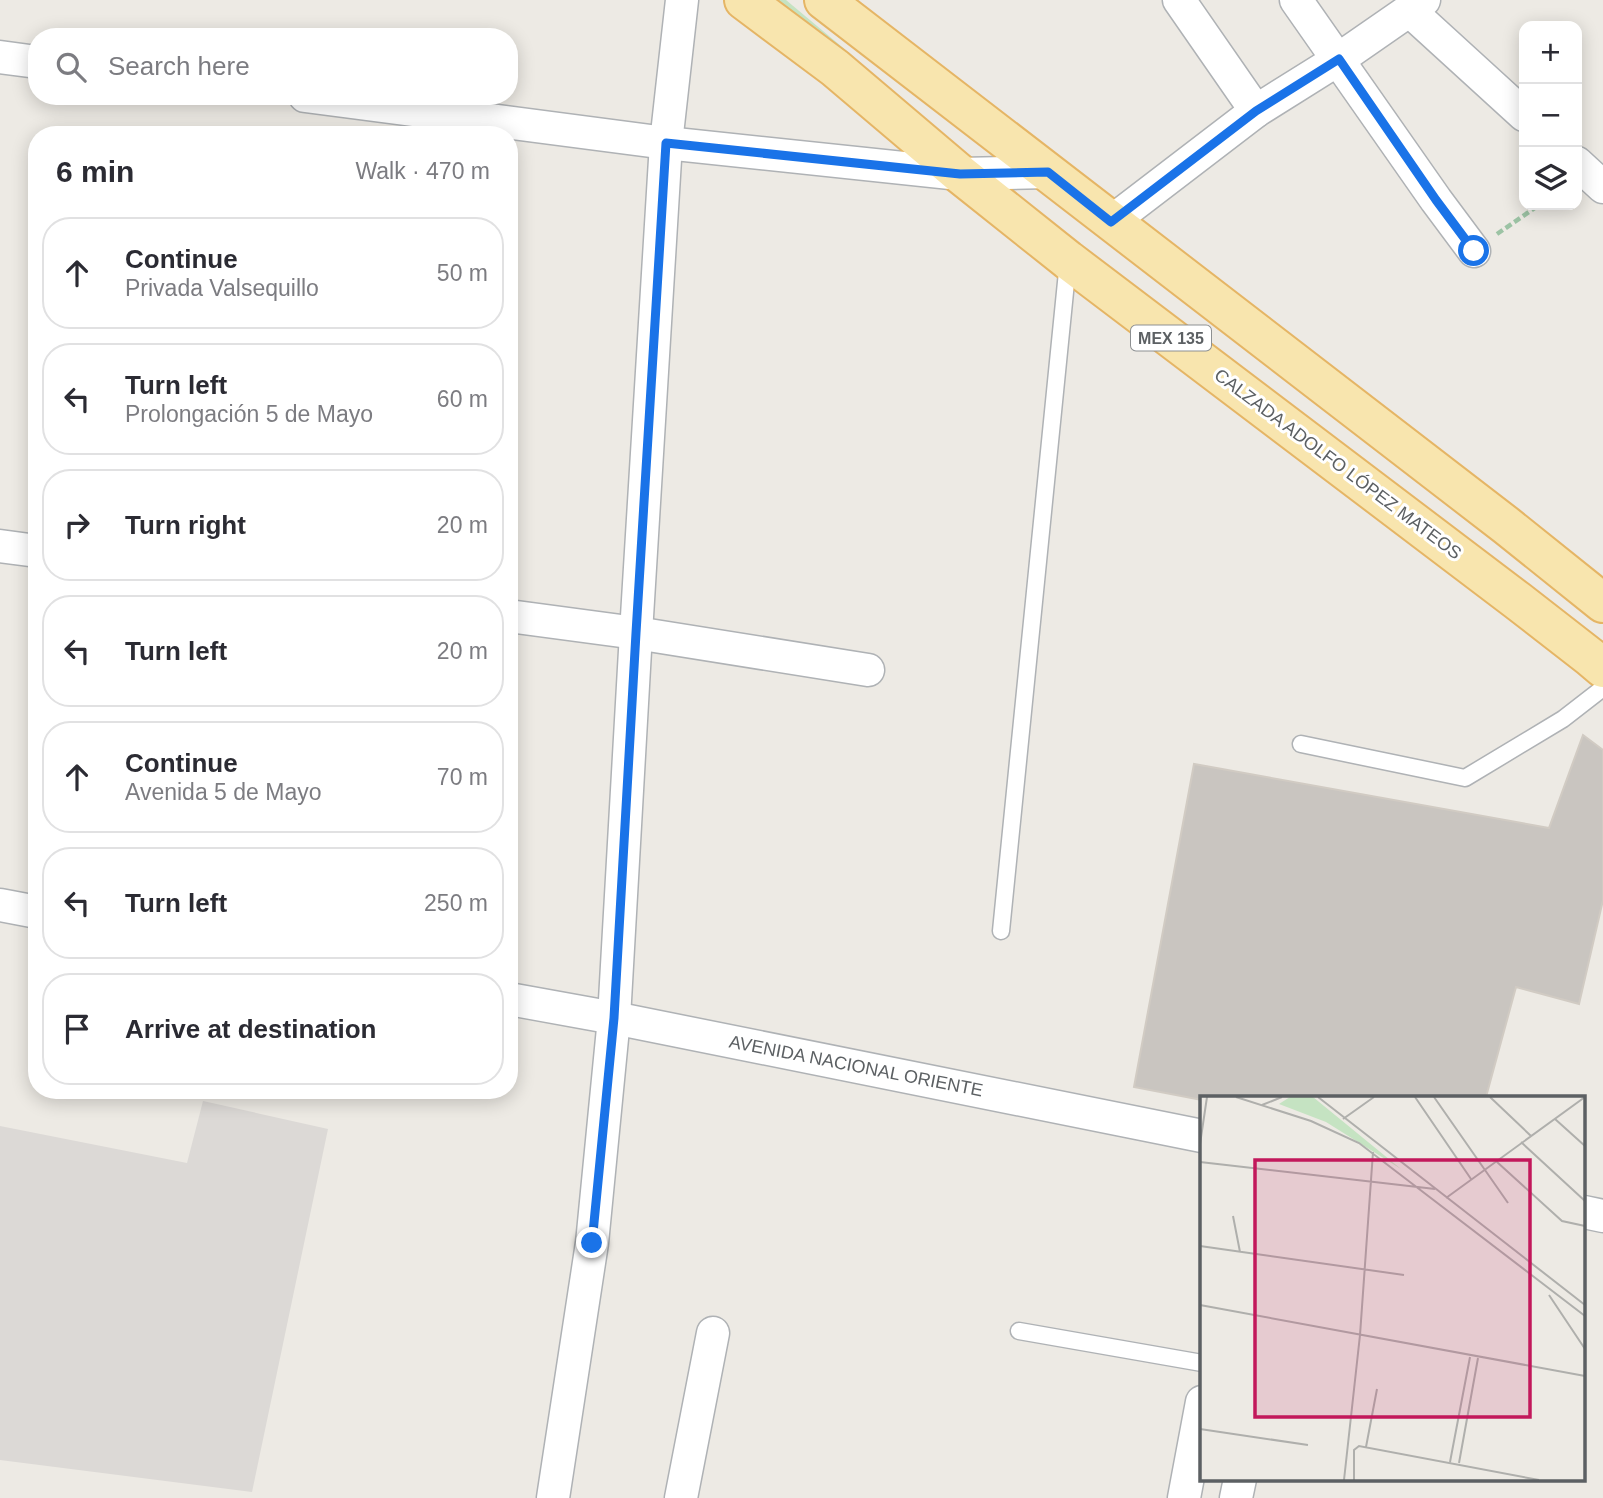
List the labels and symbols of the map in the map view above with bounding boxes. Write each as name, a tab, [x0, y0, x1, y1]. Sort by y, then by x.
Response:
route start	[1458, 235, 1489, 266]
road number: MEX 135	[1131, 326, 1211, 350]
street label: CALZADA ADOLFO LÓPEZ MATEOS	[1211, 364, 1466, 563]
street label: AVENIDA NACIONAL ORIENTE	[727, 1032, 985, 1100]
inset map	[1200, 1096, 1586, 1480]
route end	[576, 1227, 607, 1258]

